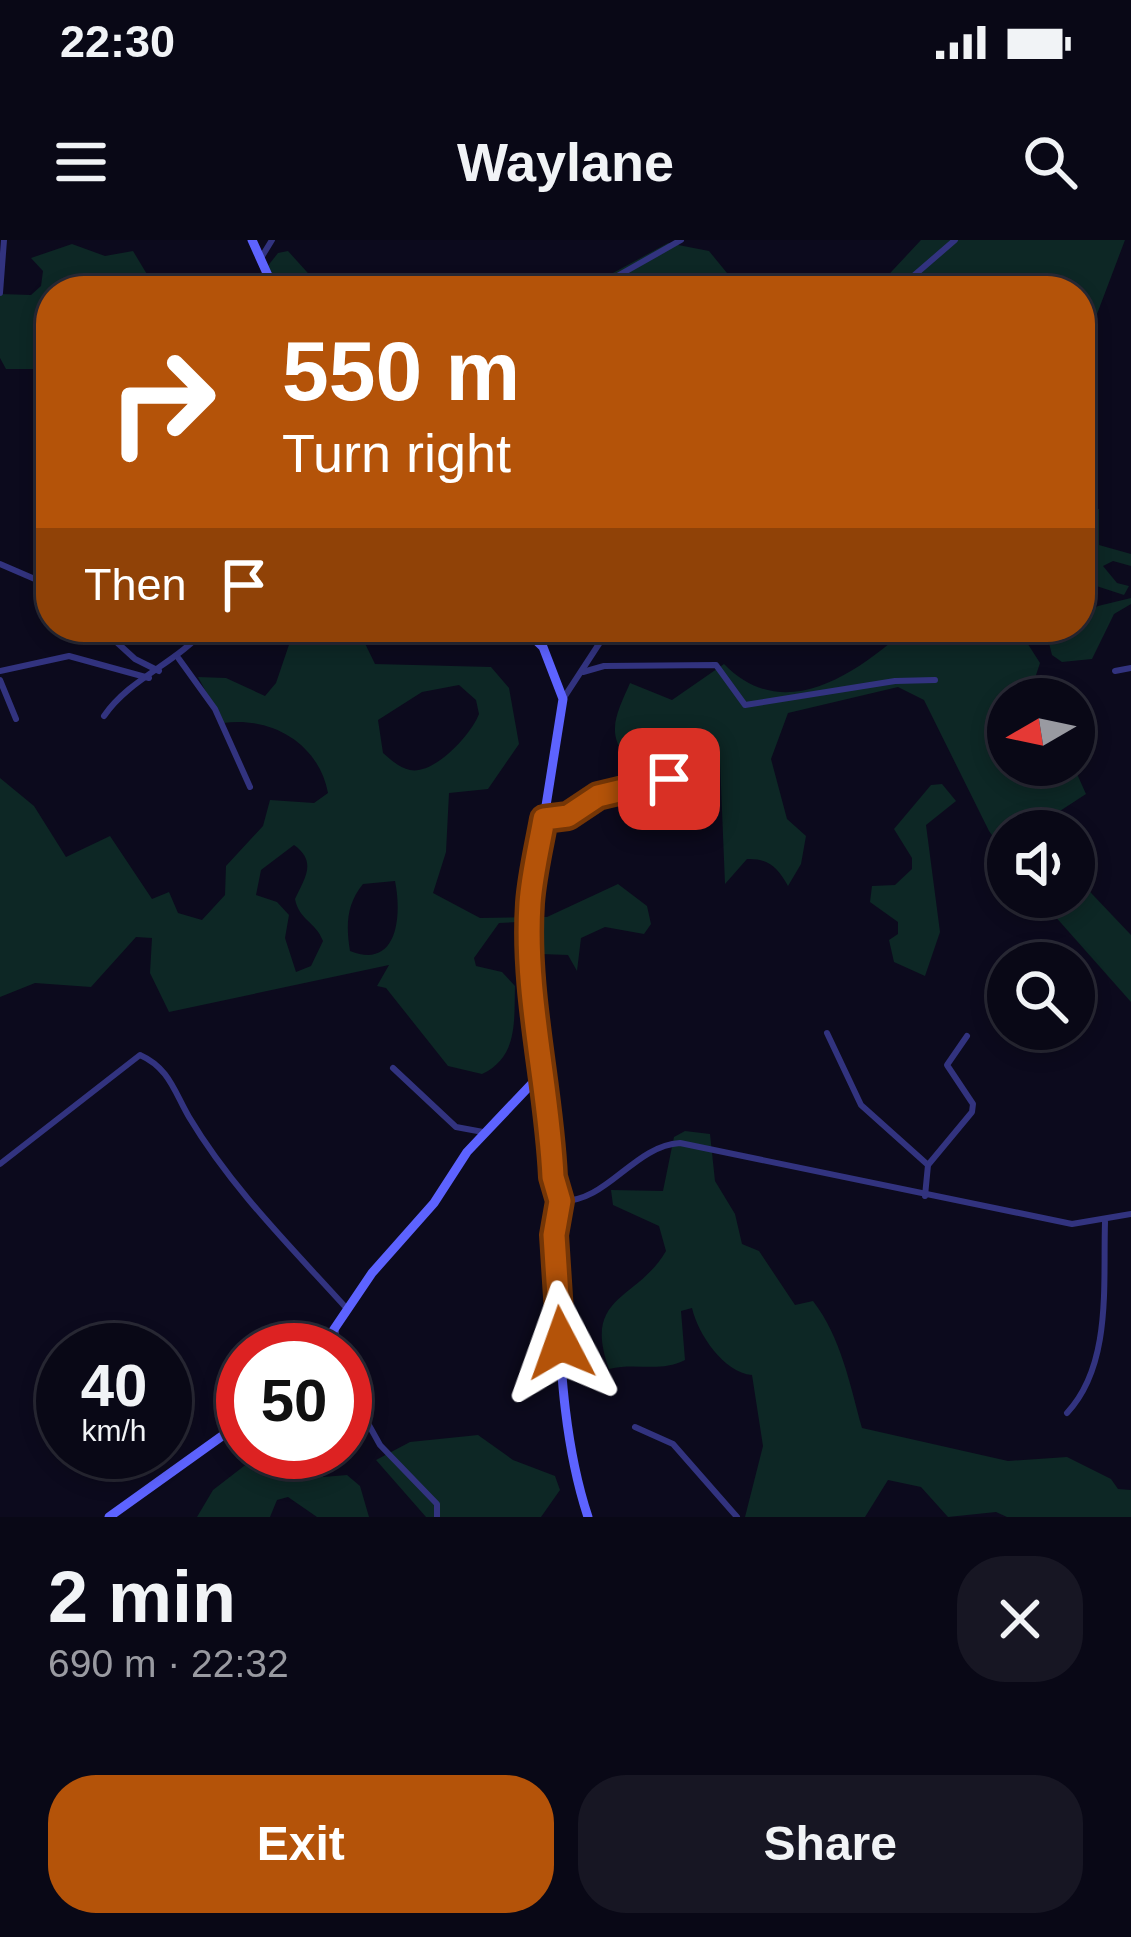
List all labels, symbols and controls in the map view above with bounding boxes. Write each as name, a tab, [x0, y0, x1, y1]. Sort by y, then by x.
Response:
text: 22:30	[60, 16, 175, 67]
icon: menu	[48, 129, 114, 195]
icon: search	[1017, 129, 1083, 195]
text: Waylane	[457, 132, 674, 192]
icon: right	[84, 324, 240, 480]
text: 550 m	[282, 324, 520, 418]
text: Turn right	[282, 423, 511, 483]
icon: arrive	[211, 552, 277, 618]
text: Then	[84, 559, 187, 610]
north arrow	[987, 678, 1095, 786]
map controls	[987, 678, 1095, 1050]
pin	[618, 728, 720, 830]
icon: arrive	[636, 746, 702, 812]
button: sound	[987, 810, 1095, 918]
button: search	[987, 942, 1095, 1050]
position arrow	[498, 1280, 624, 1406]
speed limit sign: 50	[216, 1323, 372, 1479]
text: 40	[81, 1352, 147, 1419]
text: km/h	[81, 1414, 147, 1447]
button: close	[957, 1556, 1083, 1682]
text: 2 min	[48, 1557, 236, 1637]
text: 690 m · 22:32	[48, 1642, 289, 1685]
button: Exit	[48, 1775, 554, 1913]
button: Share	[578, 1775, 1083, 1913]

